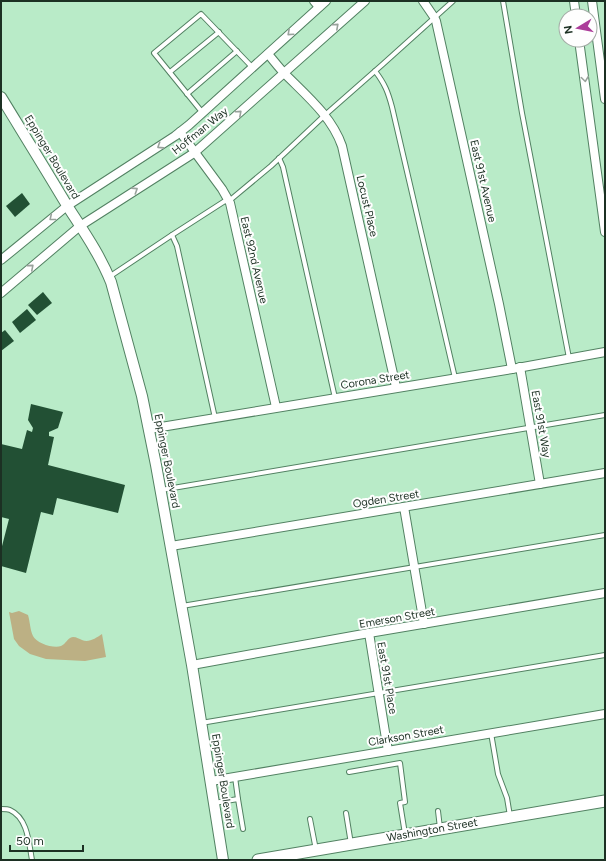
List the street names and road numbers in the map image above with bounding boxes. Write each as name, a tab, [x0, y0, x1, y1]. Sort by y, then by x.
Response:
street label: Hoffman Way	[169, 104, 231, 157]
street label: Eppinger Boulevard	[22, 113, 82, 201]
street label: East 91st Avenue	[467, 139, 499, 223]
street label: Locust Place	[354, 174, 380, 238]
street label: East 92nd Avenue	[238, 215, 270, 305]
street label: Corona Street	[340, 368, 410, 392]
street label: East 91st Way	[529, 389, 553, 459]
street label: Eppinger Boulevard	[151, 413, 183, 509]
street label: Ogden Street	[352, 487, 420, 511]
street label: Emerson Street	[358, 605, 436, 631]
street label: East 91st Place	[374, 641, 400, 715]
street label: Clarkson Street	[367, 723, 445, 749]
street label: Eppinger Boulevard	[209, 733, 237, 829]
street label: Washington Street	[385, 816, 479, 844]

